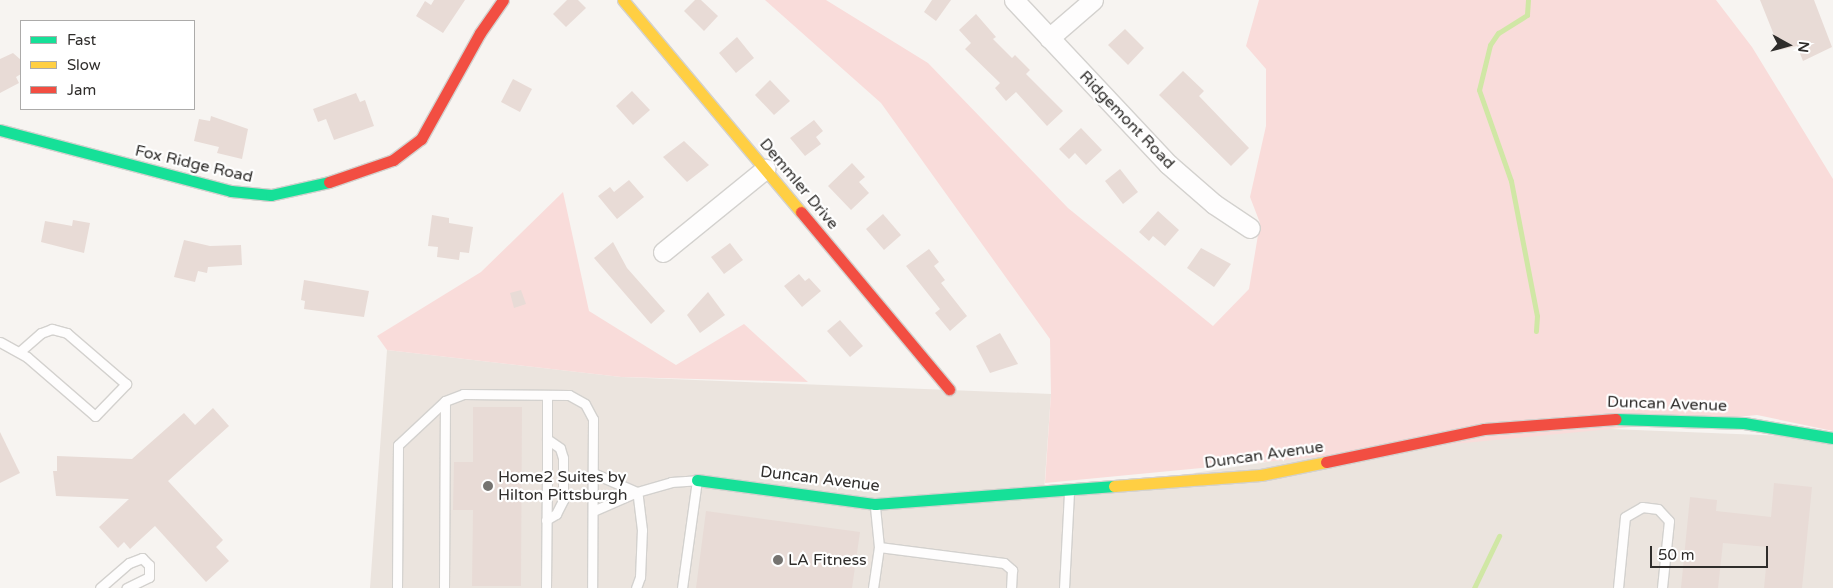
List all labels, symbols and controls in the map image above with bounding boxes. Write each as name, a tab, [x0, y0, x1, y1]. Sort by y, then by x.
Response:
legend	[20, 20, 195, 110]
north arrow	[1763, 20, 1813, 70]
text: Fast	[67, 31, 96, 49]
text: N	[1794, 40, 1813, 54]
text: Slow	[67, 56, 101, 74]
street label: Ridgemont Road	[1075, 67, 1179, 173]
text: Jam	[67, 81, 96, 99]
street label: Demmler Drive	[755, 135, 843, 233]
street label: Fox Ridge Road	[133, 141, 255, 187]
street label: Duncan Avenue	[1607, 392, 1727, 416]
street label: Duncan Avenue	[1203, 437, 1325, 473]
street label: Duncan Avenue	[759, 462, 881, 496]
place label: Home2 Suites by Hilton Pittsburgh	[498, 467, 628, 505]
marker: Home2 Suites by Hilton Pittsburgh	[482, 480, 494, 492]
scale bar	[1653, 536, 1770, 568]
text: 50 m	[1658, 546, 1695, 564]
place label: LA Fitness	[788, 550, 867, 570]
marker: LA Fitness	[772, 554, 784, 566]

